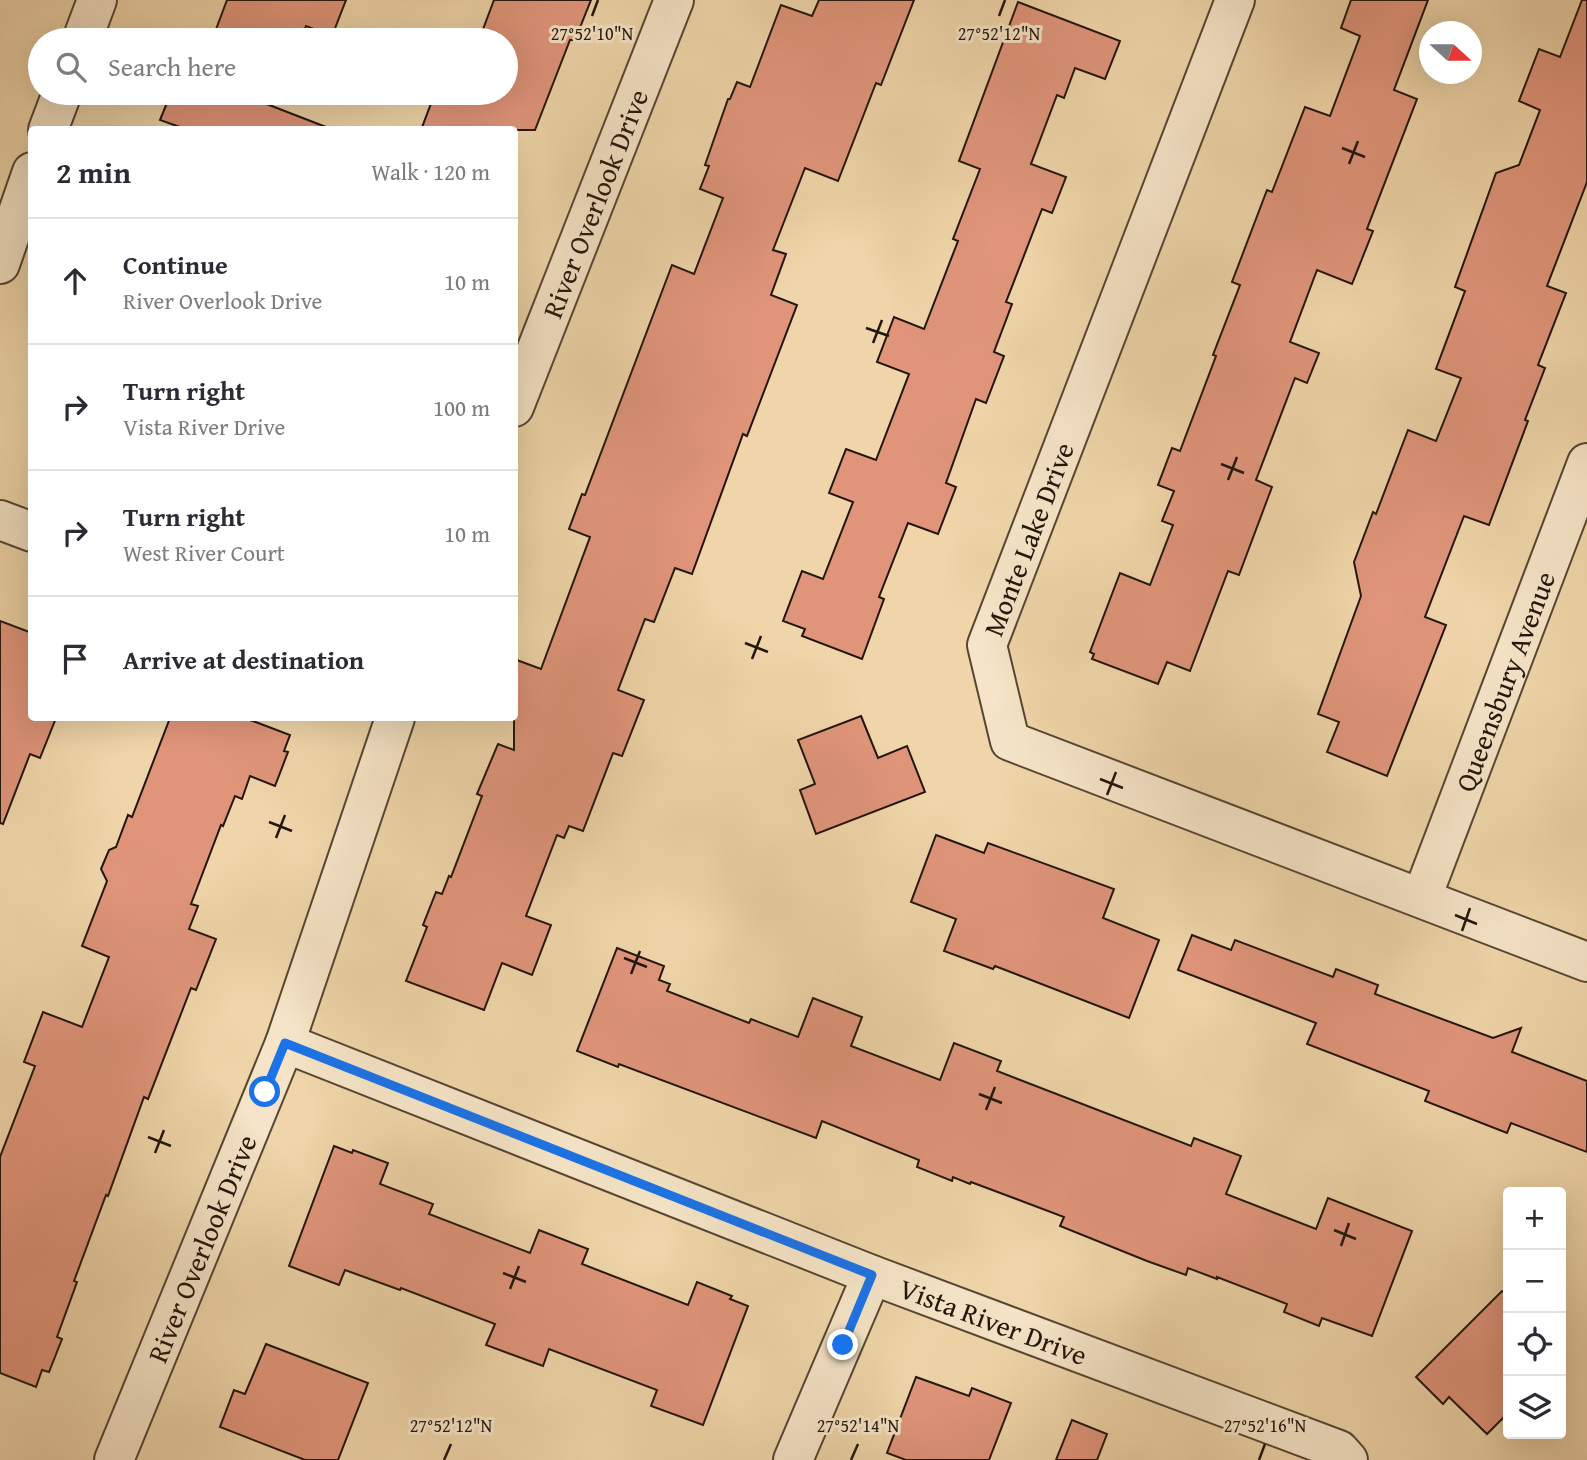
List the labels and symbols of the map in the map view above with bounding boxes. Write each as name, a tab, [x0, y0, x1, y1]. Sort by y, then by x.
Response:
text: 27°52'10"N	[551, 20, 634, 47]
text: 27°52'12"N	[958, 20, 1041, 47]
north arrow	[1419, 21, 1482, 84]
street label: River Overlook Drive	[531, 83, 658, 324]
street label: Monte Lake Drive	[972, 436, 1084, 642]
street label: Queensbury Avenue	[1444, 565, 1565, 797]
route start	[249, 1076, 280, 1107]
street label: River Overlook Drive	[136, 1128, 266, 1368]
street label: Vista River Drive	[894, 1267, 1093, 1374]
route end	[827, 1329, 858, 1360]
text: 27°52'12"N	[410, 1412, 493, 1439]
text: 27°52'14"N	[817, 1412, 900, 1439]
text: 27°52'16"N	[1224, 1412, 1307, 1439]

